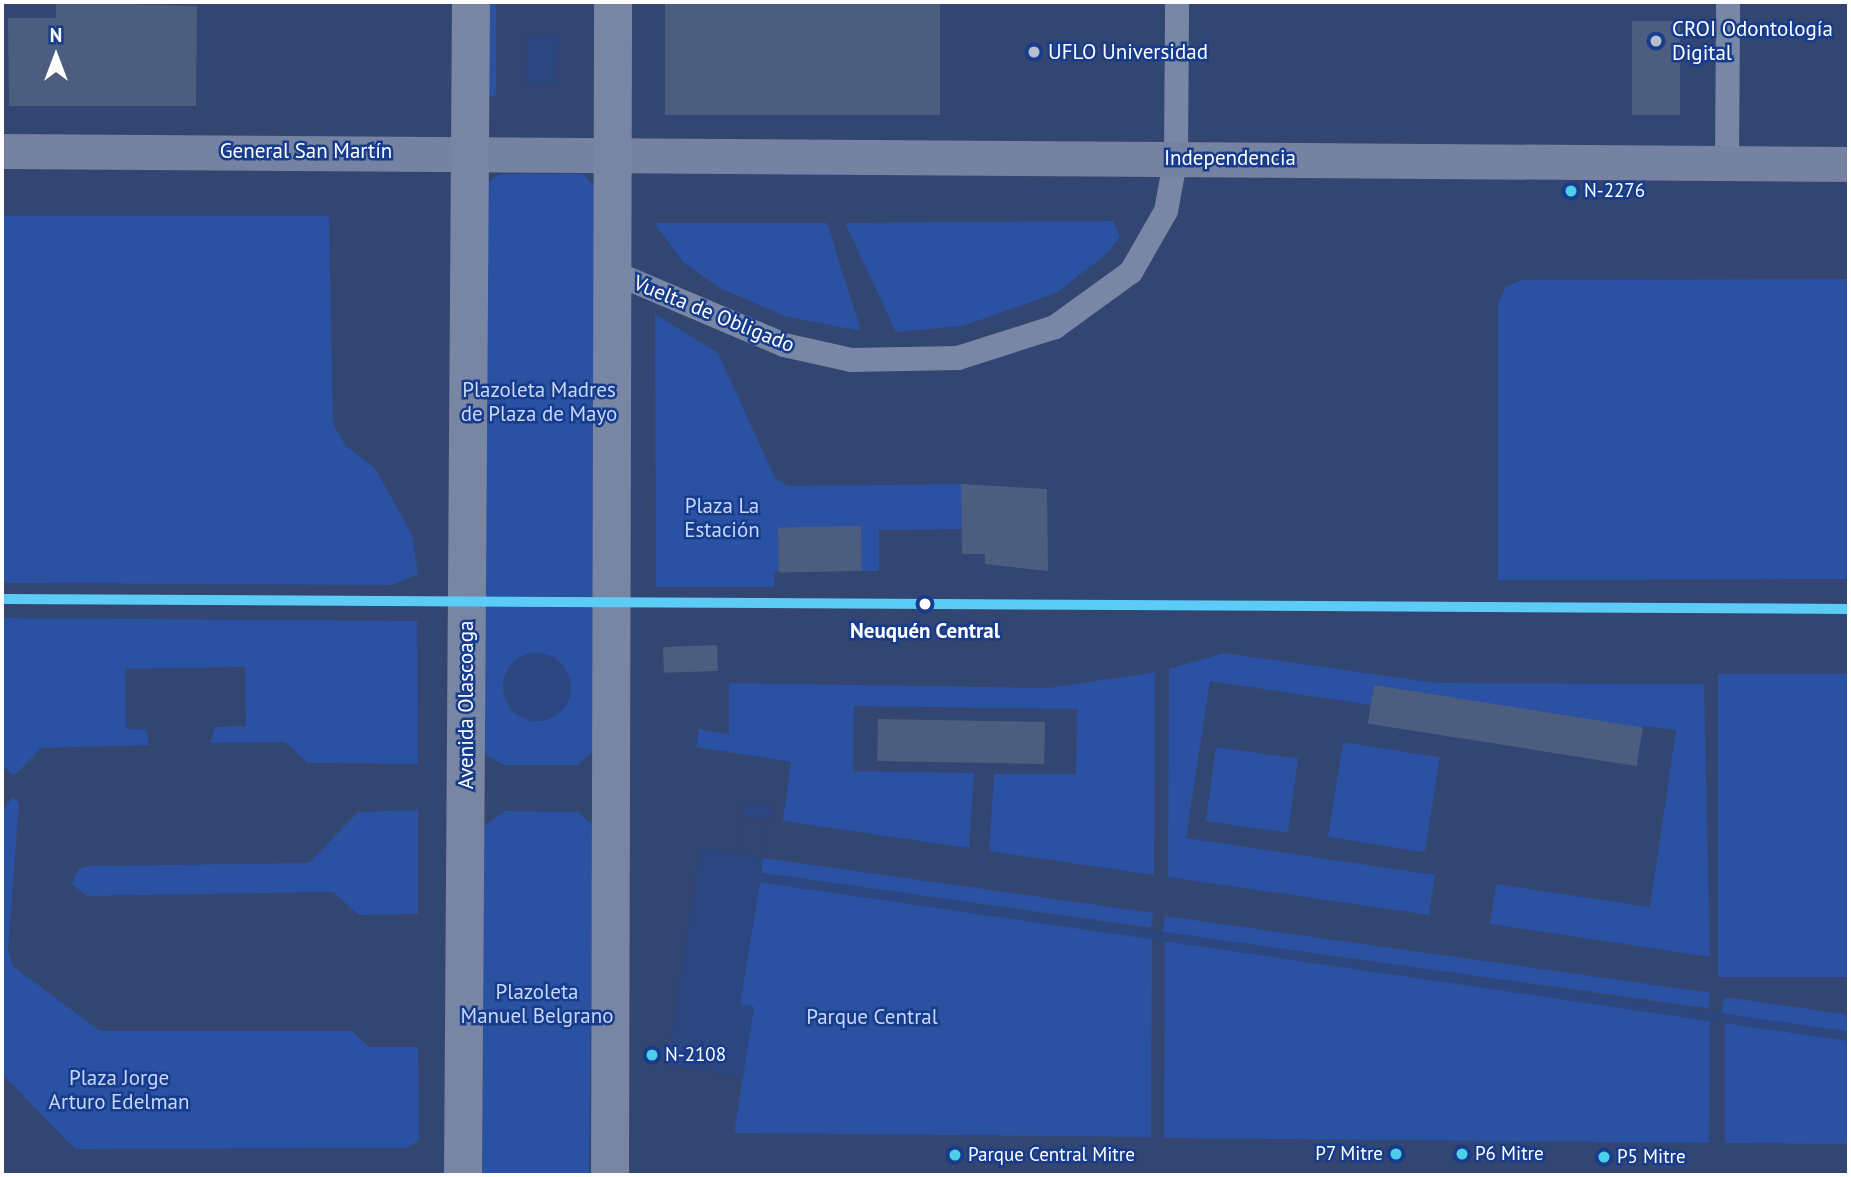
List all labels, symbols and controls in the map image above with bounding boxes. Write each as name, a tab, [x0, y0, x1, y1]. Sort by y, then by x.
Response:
place label: CROI Odontología Digital	[1672, 16, 1833, 66]
north arrow	[21, 21, 91, 91]
text: N	[50, 23, 62, 47]
marker: CROI Odontología Digital	[1646, 31, 1666, 51]
place label: UFLO Universidad	[1048, 39, 1208, 65]
marker: UFLO Universidad	[1026, 44, 1042, 60]
street label: General San Martín	[220, 138, 392, 164]
street label: Independencia	[1164, 145, 1296, 171]
place label: N-2276	[1584, 180, 1645, 202]
marker: N-2276	[1564, 184, 1578, 198]
street label: Vuelta de Obligado	[630, 270, 798, 358]
park label: Plazoleta Madres de Plaza de Mayo	[461, 377, 617, 427]
park label: Plaza La Estación	[684, 493, 760, 543]
marker: Neuquén Central	[914, 593, 936, 615]
place label: Neuquén Central	[850, 618, 1000, 644]
street label: Avenida Olascoaga	[453, 621, 479, 789]
park label: Plazoleta Manuel Belgrano	[461, 979, 613, 1029]
park label: Parque Central	[806, 1004, 938, 1030]
place label: N-2108	[665, 1044, 726, 1066]
marker: N-2108	[645, 1048, 659, 1062]
park label: Plaza Jorge Arturo Edelman	[49, 1065, 189, 1115]
place label: P7 Mitre	[1314, 1143, 1383, 1165]
place label: P6 Mitre	[1475, 1143, 1544, 1165]
place label: Parque Central Mitre	[968, 1144, 1135, 1166]
place label: P5 Mitre	[1617, 1146, 1686, 1168]
marker: P7 Mitre	[1389, 1147, 1403, 1161]
marker: P6 Mitre	[1455, 1147, 1469, 1161]
marker: Parque Central Mitre	[948, 1148, 962, 1162]
marker: P5 Mitre	[1597, 1150, 1611, 1164]

